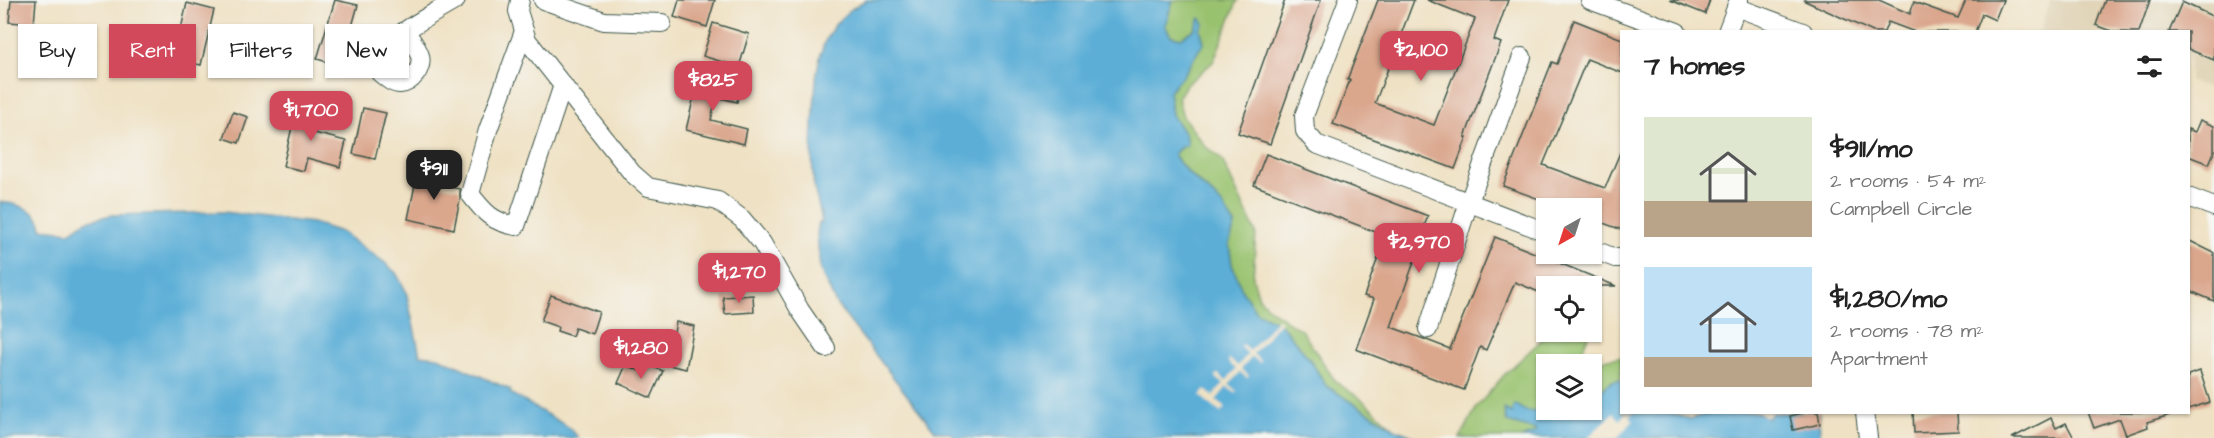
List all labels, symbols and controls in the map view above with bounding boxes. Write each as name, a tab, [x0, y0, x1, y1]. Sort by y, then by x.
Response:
chip: Buy	[18, 24, 97, 78]
chip: Rent	[109, 24, 196, 78]
chip: Filters	[208, 24, 313, 78]
chip: New	[325, 24, 409, 78]
pin: $2,100	[1372, 31, 1470, 82]
text: $2,100	[1394, 36, 1448, 64]
text: 7 homes	[1644, 48, 1745, 84]
icon: filters	[2133, 50, 2166, 83]
pin: $825	[677, 61, 749, 112]
text: $825	[688, 66, 738, 94]
pin: $1,700	[262, 91, 360, 142]
text: $1,700	[284, 96, 338, 124]
text: $911/mo	[1830, 131, 1913, 167]
icon: home	[1692, 141, 1764, 213]
pin: $911	[398, 150, 470, 201]
text: $911	[420, 155, 448, 183]
text: 2 rooms · 54 m²	[1830, 167, 1986, 195]
text: Campbell Circle	[1830, 195, 1972, 223]
north arrow	[1536, 198, 1602, 264]
map controls	[1536, 198, 1602, 420]
pin: $2,970	[1370, 223, 1468, 274]
text: $2,970	[1388, 228, 1450, 256]
pin: $1,270	[690, 253, 788, 304]
text: $1,270	[712, 258, 766, 286]
button: locate	[1536, 276, 1602, 342]
text: $1,280/mo	[1830, 281, 1947, 317]
icon: home	[1692, 291, 1764, 363]
text: 2 rooms · 78 m²	[1830, 317, 1984, 345]
pin: $1,280	[592, 329, 690, 380]
text: $1,280	[614, 334, 668, 362]
text: Apartment	[1830, 345, 1928, 373]
button: layers	[1536, 354, 1602, 420]

